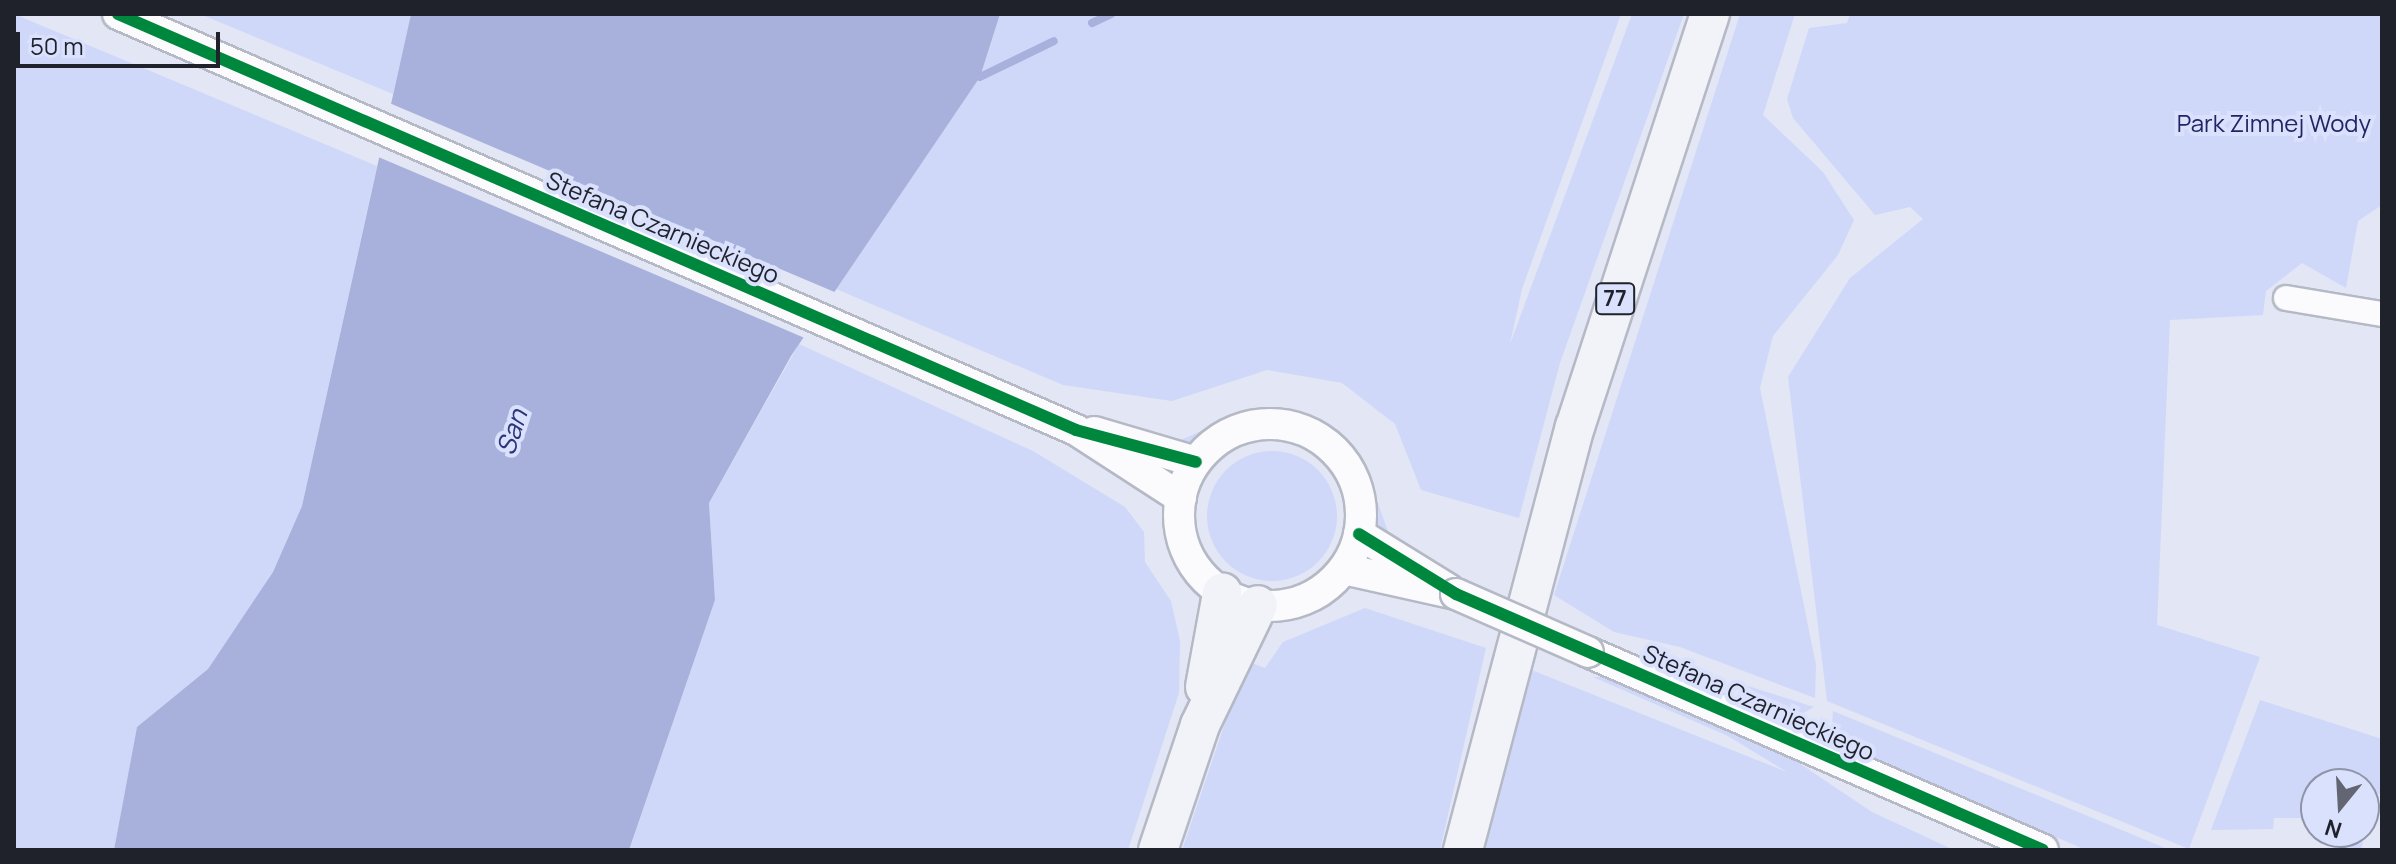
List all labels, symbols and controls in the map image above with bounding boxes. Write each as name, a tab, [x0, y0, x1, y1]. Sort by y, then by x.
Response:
scale bar	[20, 16, 224, 66]
text: 50 m	[30, 29, 84, 62]
park label: Park Zimnej Wody	[2177, 109, 2371, 137]
street label: Stefana Czarnieckiego	[542, 165, 784, 289]
road number: 77	[1595, 281, 1635, 317]
water label: San	[490, 405, 534, 459]
street label: Stefana Czarnieckiego	[1639, 638, 1879, 766]
north arrow	[2300, 768, 2380, 848]
text: N	[2321, 812, 2345, 846]

